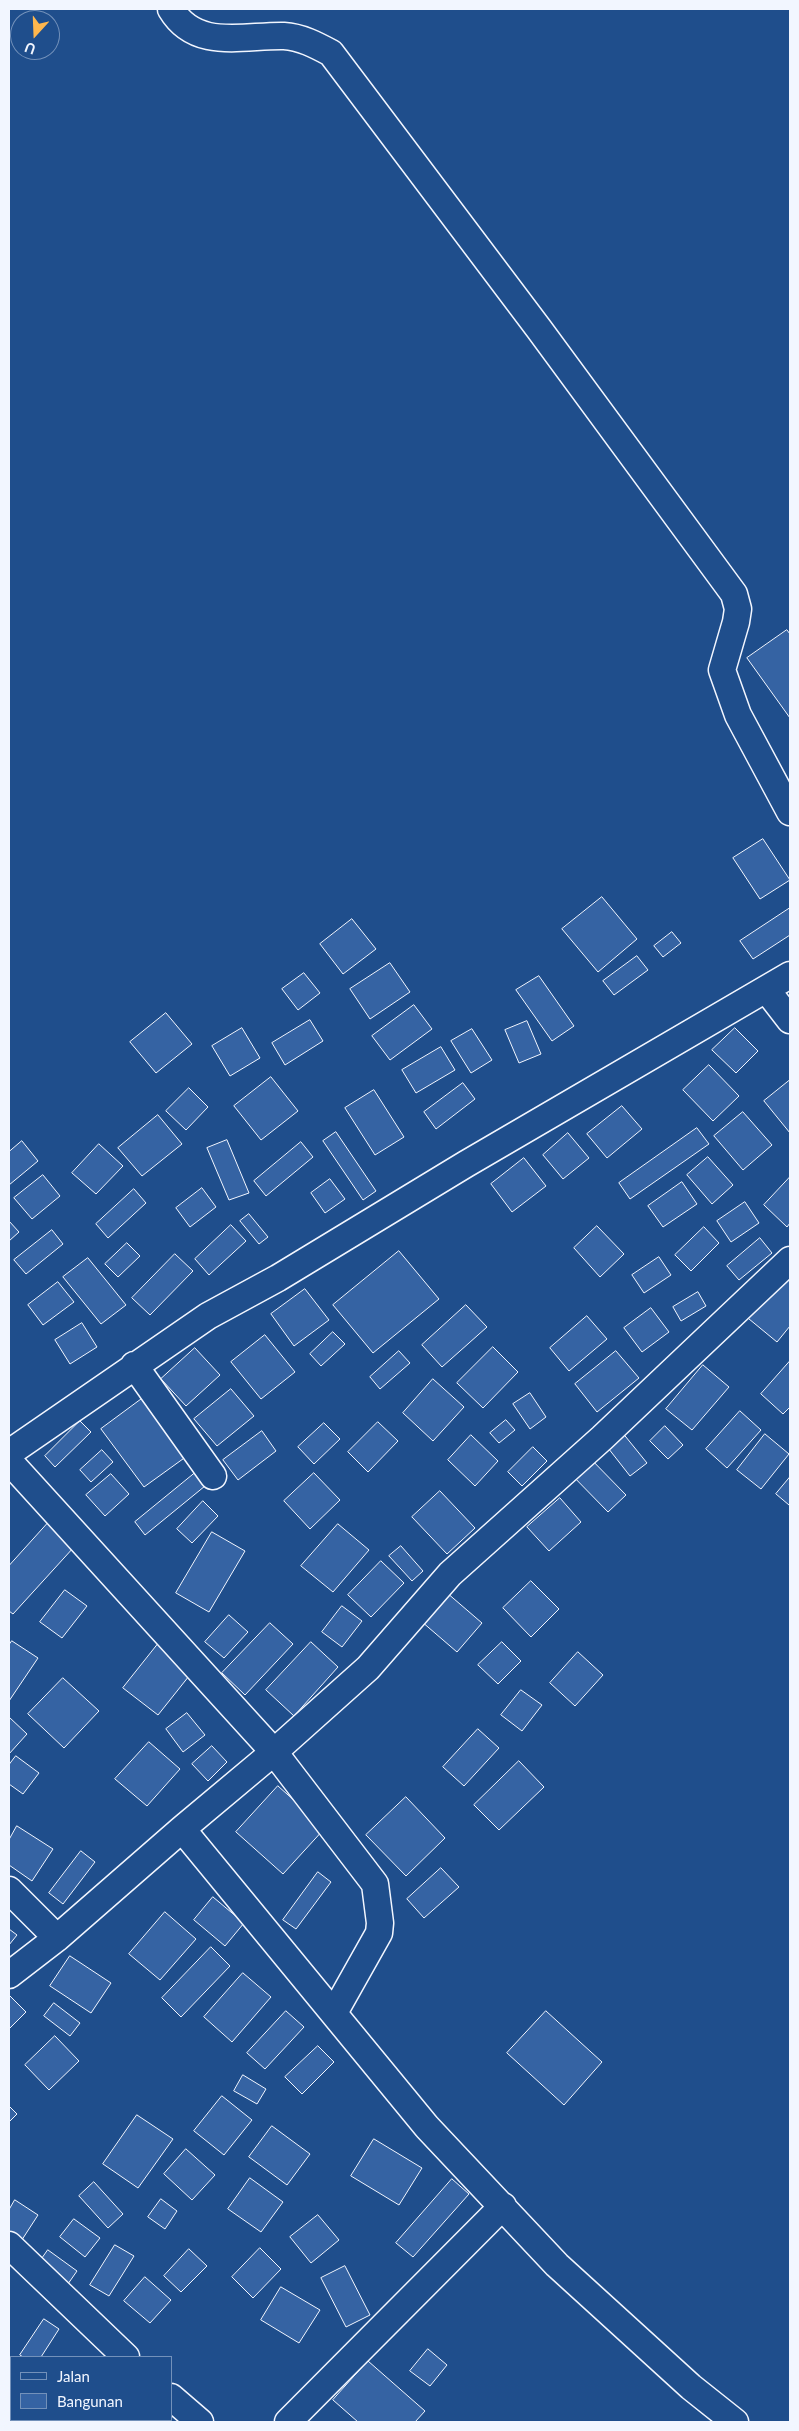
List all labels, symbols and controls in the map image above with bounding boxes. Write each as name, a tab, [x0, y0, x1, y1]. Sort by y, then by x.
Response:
north arrow	[10, 10, 60, 60]
text: U	[22, 39, 38, 58]
legend	[10, 2356, 172, 2421]
text: Jalan	[57, 2367, 90, 2385]
text: Bangunan	[57, 2392, 123, 2410]

